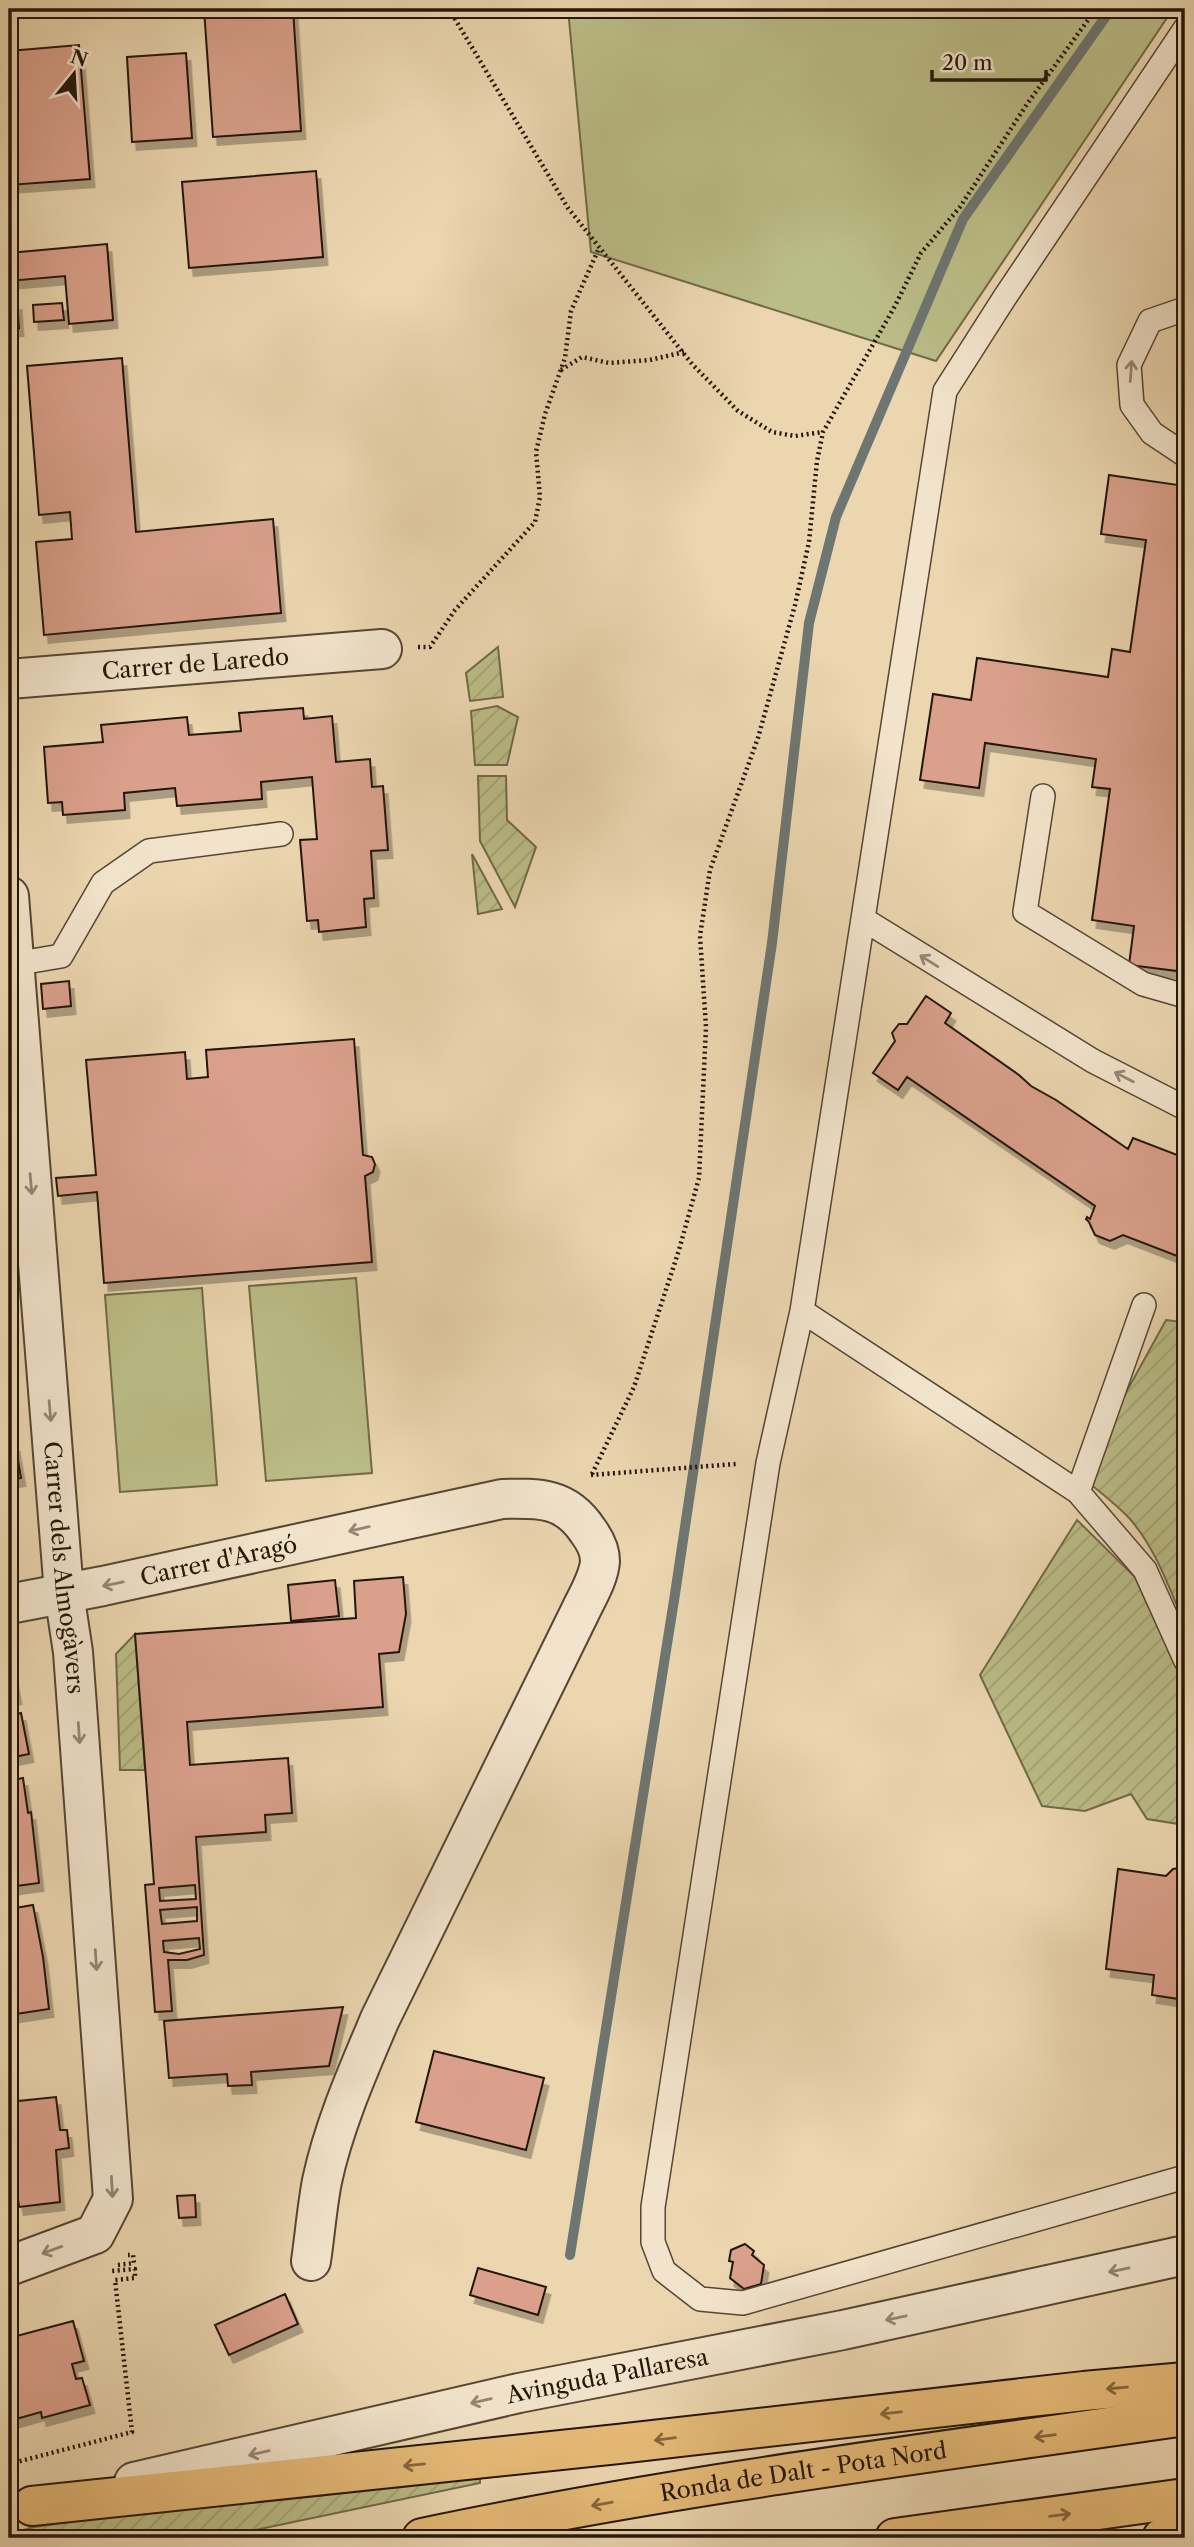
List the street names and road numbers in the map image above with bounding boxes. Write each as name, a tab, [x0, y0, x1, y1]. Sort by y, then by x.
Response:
street label: Carrer de Laredo	[101, 643, 290, 685]
street label: Carrer dels Almogàvers	[38, 1440, 90, 1695]
street label: Carrer d'Aragó	[138, 1530, 300, 1591]
street label: Avinguda Pallaresa	[502, 2342, 711, 2410]
street label: Ronda de Dalt - Pota Nord	[658, 2436, 948, 2507]

